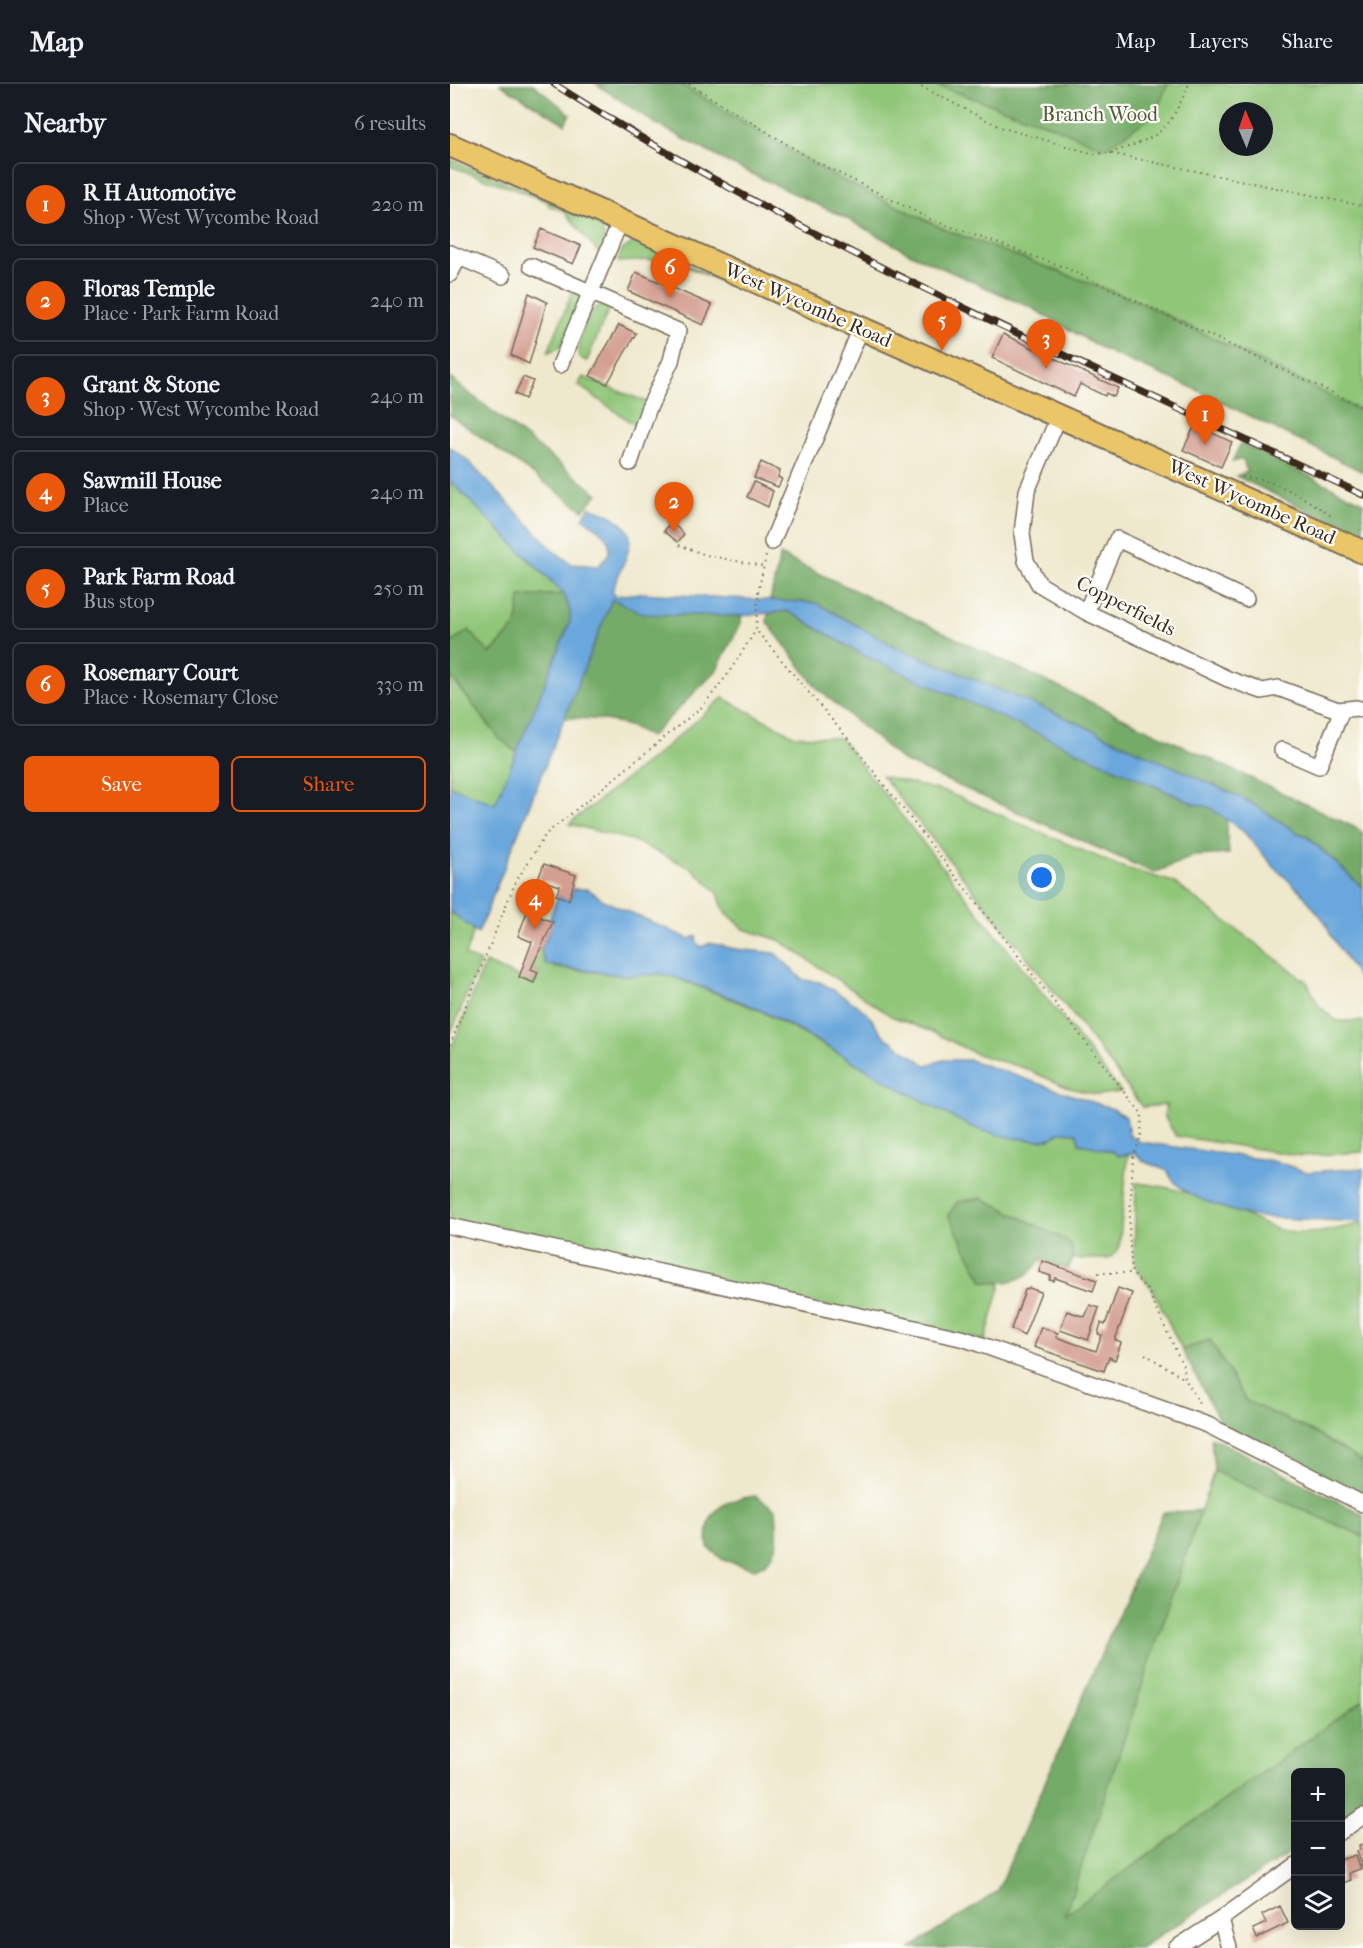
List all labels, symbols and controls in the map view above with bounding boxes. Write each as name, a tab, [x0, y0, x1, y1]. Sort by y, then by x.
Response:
text: Map	[30, 25, 84, 58]
text: Map	[1115, 29, 1156, 53]
text: Layers	[1189, 29, 1248, 53]
text: Share	[1281, 29, 1333, 53]
north arrow	[1219, 102, 1273, 156]
park label: Branch Wood	[1042, 103, 1159, 126]
text: Nearby	[24, 108, 106, 139]
text: 6 results	[354, 112, 426, 135]
text: R H Automotive	[83, 180, 236, 206]
text: 1	[42, 193, 49, 216]
text: 220 m	[371, 193, 424, 216]
text: Shop · West Wycombe Road	[83, 206, 319, 229]
pin: 6	[650, 248, 690, 298]
street label: West Wycombe Road	[720, 257, 896, 353]
text: Floras Temple	[83, 276, 215, 302]
text: 2	[40, 289, 51, 312]
text: 240 m	[370, 289, 424, 312]
text: Place · Park Farm Road	[83, 302, 279, 325]
pin: 5	[922, 302, 962, 351]
pin: 3	[1026, 320, 1066, 369]
text: Grant & Stone	[83, 372, 220, 398]
text: 3	[41, 385, 50, 408]
text: 240 m	[370, 385, 424, 408]
pin: 1	[1186, 396, 1224, 445]
text: Shop · West Wycombe Road	[83, 398, 319, 421]
street label: West Wycombe Road	[1164, 454, 1340, 550]
text: Sawmill House	[83, 468, 222, 494]
text: 4	[40, 481, 51, 504]
text: 240 m	[370, 481, 424, 504]
pin: 2	[654, 482, 694, 532]
text: Place	[83, 494, 129, 517]
text: Park Farm Road	[83, 564, 235, 590]
street label: Copperfields	[1073, 571, 1179, 641]
text: 5	[41, 577, 50, 600]
text: 250 m	[373, 577, 424, 600]
text: Bus stop	[83, 590, 155, 613]
text: Rosemary Court	[83, 660, 239, 686]
text: 6	[40, 673, 51, 696]
text: 330 m	[376, 673, 424, 696]
text: Place · Rosemary Close	[83, 686, 278, 709]
button: Save	[24, 756, 219, 812]
button: Share	[231, 756, 426, 812]
your location	[1027, 863, 1056, 892]
pin: 4	[516, 880, 554, 929]
map controls	[1291, 1768, 1345, 1930]
button: +	[1291, 1768, 1345, 1822]
button: −	[1291, 1822, 1345, 1876]
button: layers	[1291, 1876, 1345, 1930]

